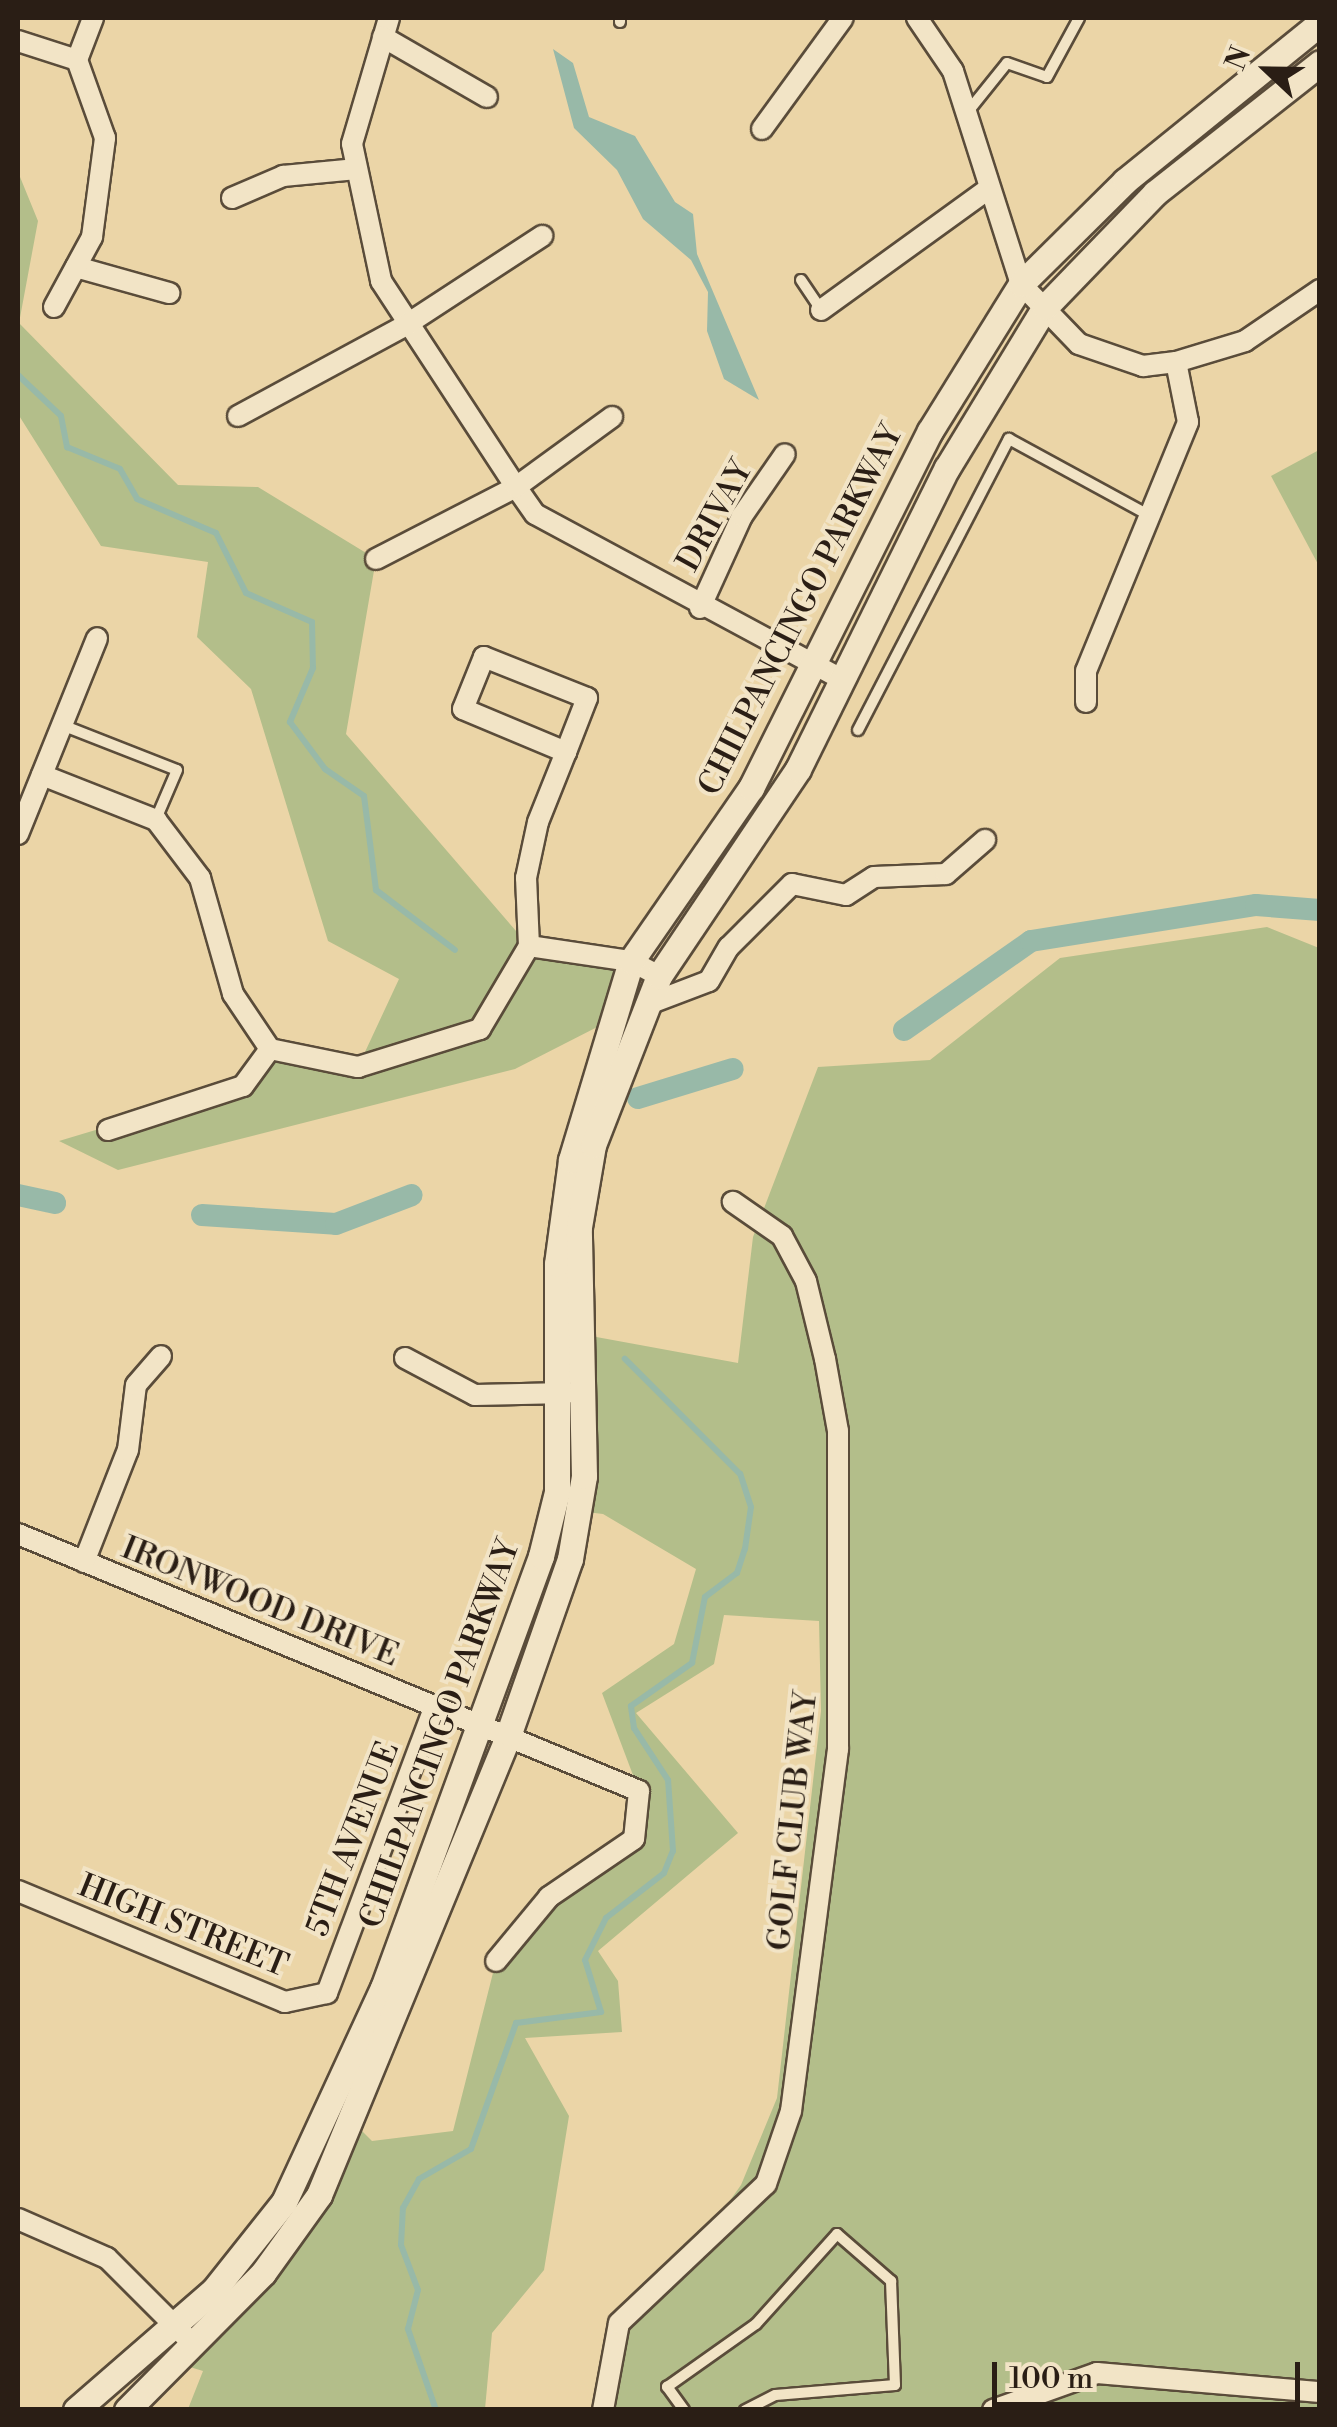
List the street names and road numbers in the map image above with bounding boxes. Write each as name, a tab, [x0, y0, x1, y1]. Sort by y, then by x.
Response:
street label: CHILPANCINGO PARKWAY	[691, 418, 911, 802]
street label: DRIVAY	[669, 454, 761, 578]
street label: IRONWOOD DRIVE	[116, 1529, 404, 1675]
street label: CHILPANCINGO PARKWAY	[352, 1534, 528, 1934]
street label: GOLF CLUB WAY	[760, 1689, 826, 1953]
street label: 5TH AVENUE	[298, 1736, 408, 1942]
street label: HIGH STREET	[73, 1866, 293, 1986]

